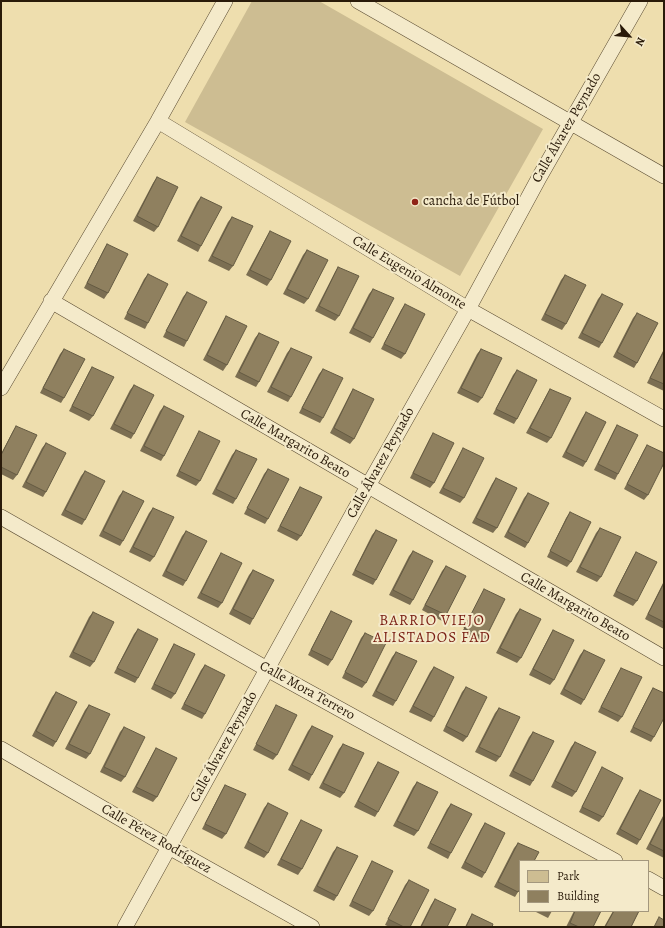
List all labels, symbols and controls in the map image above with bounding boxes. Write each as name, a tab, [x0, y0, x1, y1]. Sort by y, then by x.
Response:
north arrow	[609, 16, 649, 56]
text: N	[632, 35, 649, 49]
street label: Calle Álvarez Peynado	[529, 70, 605, 186]
place label: cancha de Fútbol	[423, 194, 519, 210]
marker: cancha de Fútbol	[410, 197, 420, 207]
street label: Calle Eugenio Almonte	[349, 232, 469, 314]
street label: Calle Álvarez Peynado	[344, 405, 418, 521]
street label: Calle Margarito Beato	[237, 406, 353, 482]
street label: Calle Margarito Beato	[517, 569, 633, 645]
district label: BARRIO VIEJO ALISTADOS FAD	[373, 612, 491, 647]
street label: Calle Mora Terrero	[256, 658, 358, 724]
street label: Calle Álvarez Peynado	[187, 689, 261, 805]
street label: Calle Pérez Rodríguez	[98, 801, 214, 877]
legend	[519, 860, 649, 912]
text: Park	[557, 868, 580, 884]
text: Building	[557, 888, 599, 904]

